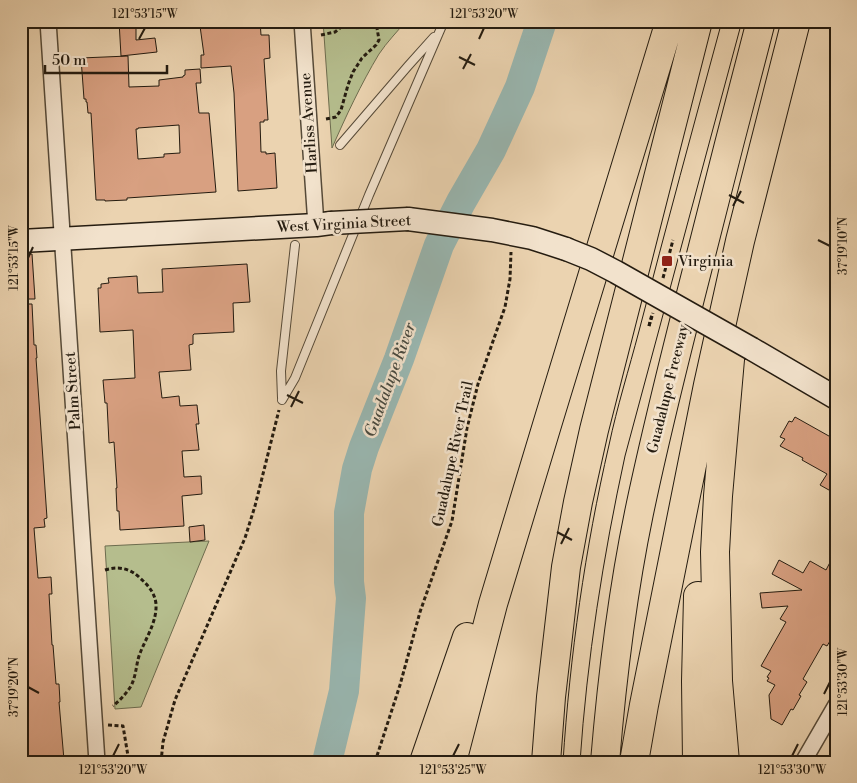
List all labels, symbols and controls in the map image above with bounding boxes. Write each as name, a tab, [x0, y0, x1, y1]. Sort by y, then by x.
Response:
text: 121°53'15"W	[112, 7, 179, 22]
text: 121°53'20"W	[450, 7, 519, 22]
scale bar	[45, 42, 168, 74]
text: 50 m	[52, 51, 86, 70]
street label: Harliss Avenue	[296, 72, 322, 174]
street label: West Virginia Street	[275, 211, 412, 237]
text: 37°19'10"N	[836, 217, 851, 275]
text: 121°53'15"W	[7, 224, 22, 291]
place label: Virginia	[677, 252, 734, 271]
marker: Virginia	[660, 254, 674, 268]
water label: Guadalupe River	[360, 319, 420, 440]
street label: Guadalupe Freeway	[643, 322, 693, 455]
street label: Palm Street	[61, 351, 85, 431]
street label: Guadalupe River Trail	[428, 379, 478, 529]
text: 121°53'30"W	[836, 647, 851, 716]
text: 37°19'20"N	[7, 657, 22, 717]
text: 121°53'20"W	[79, 763, 148, 778]
text: 121°53'25"W	[420, 763, 488, 778]
text: 121°53'30"W	[758, 763, 827, 778]

